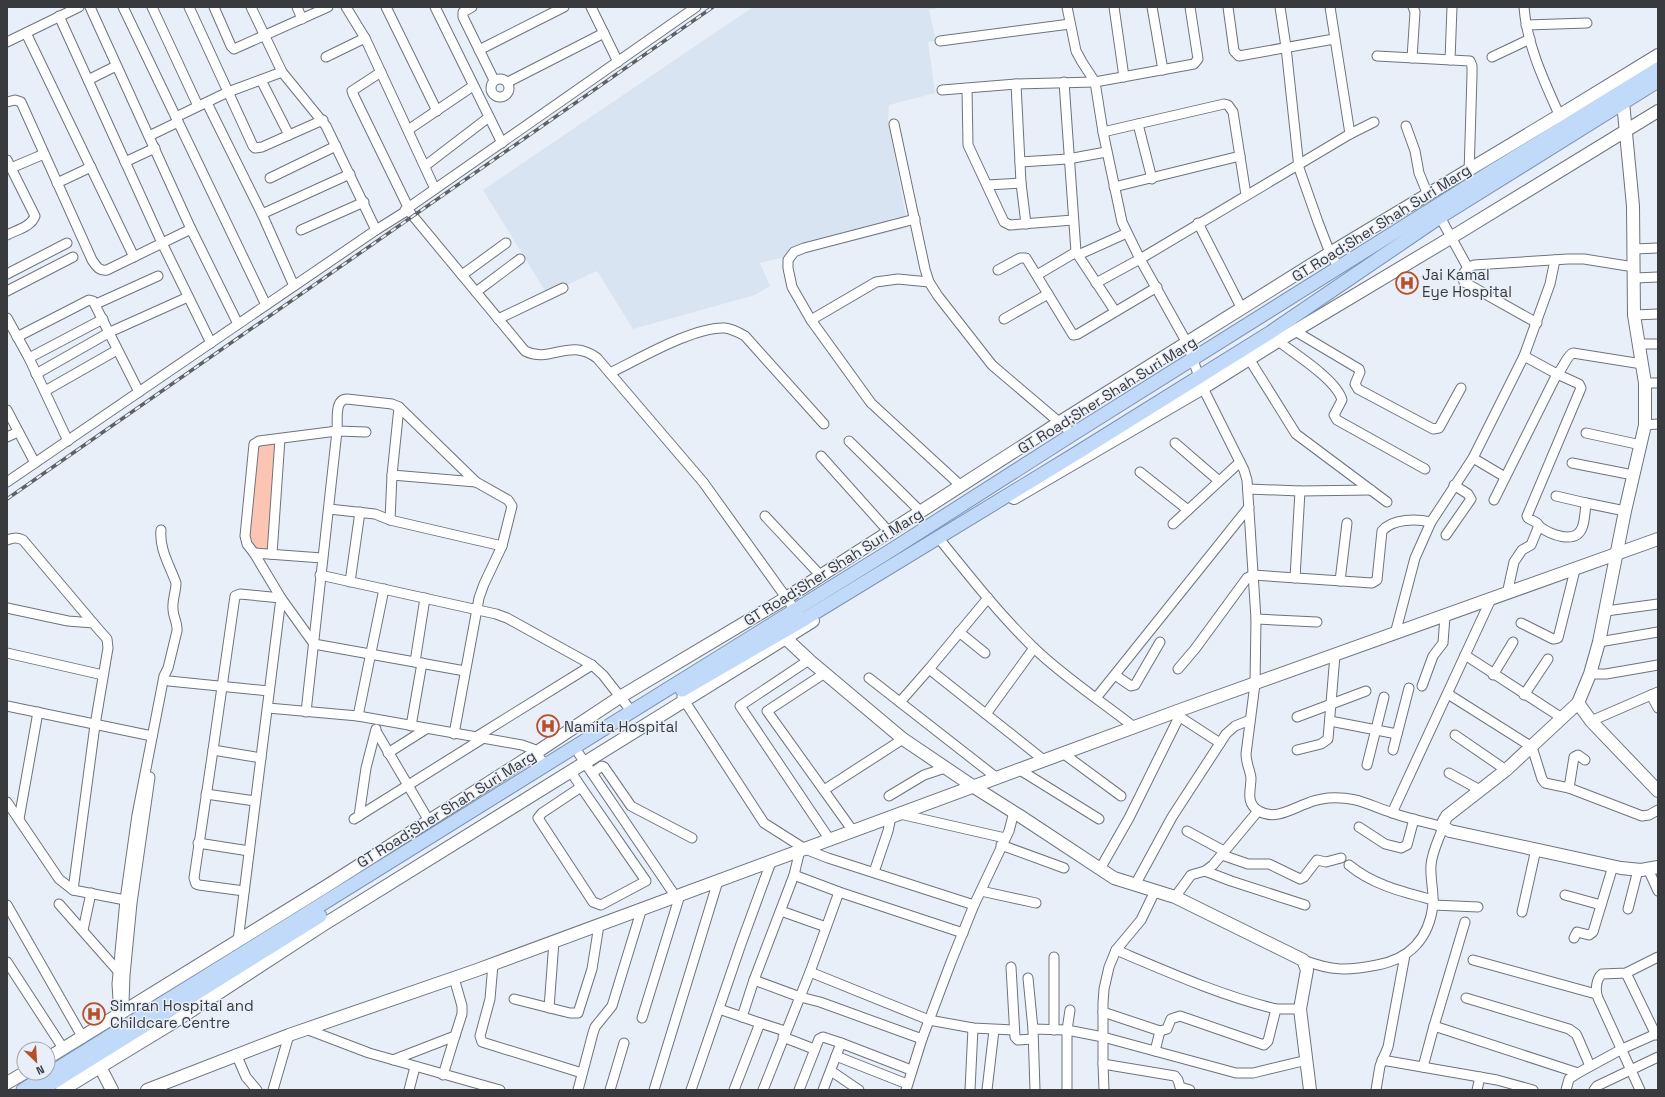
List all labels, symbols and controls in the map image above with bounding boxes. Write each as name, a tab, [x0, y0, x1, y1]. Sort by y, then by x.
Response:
street label: GT Road;Sher Shah Suri Marg	[1288, 160, 1474, 286]
place label: Jai Kamal Eye Hospital	[1422, 265, 1512, 301]
hospital icon: Jai Kamal Eye Hospital	[1394, 270, 1420, 296]
street label: GT Road;Sher Shah Suri Marg	[1014, 332, 1200, 458]
street label: GT Road;Sher Shah Suri Marg	[740, 504, 926, 630]
hospital icon: Namita Hospital	[535, 713, 561, 739]
place label: Namita Hospital	[564, 717, 678, 736]
street label: GT Road;Sher Shah Suri Marg	[353, 746, 539, 872]
place label: Simran Hospital and Childcare Centre	[110, 996, 254, 1032]
hospital icon: Simran Hospital and Childcare Centre	[81, 1001, 107, 1027]
north arrow	[16, 1041, 56, 1081]
text: N	[34, 1062, 47, 1078]

